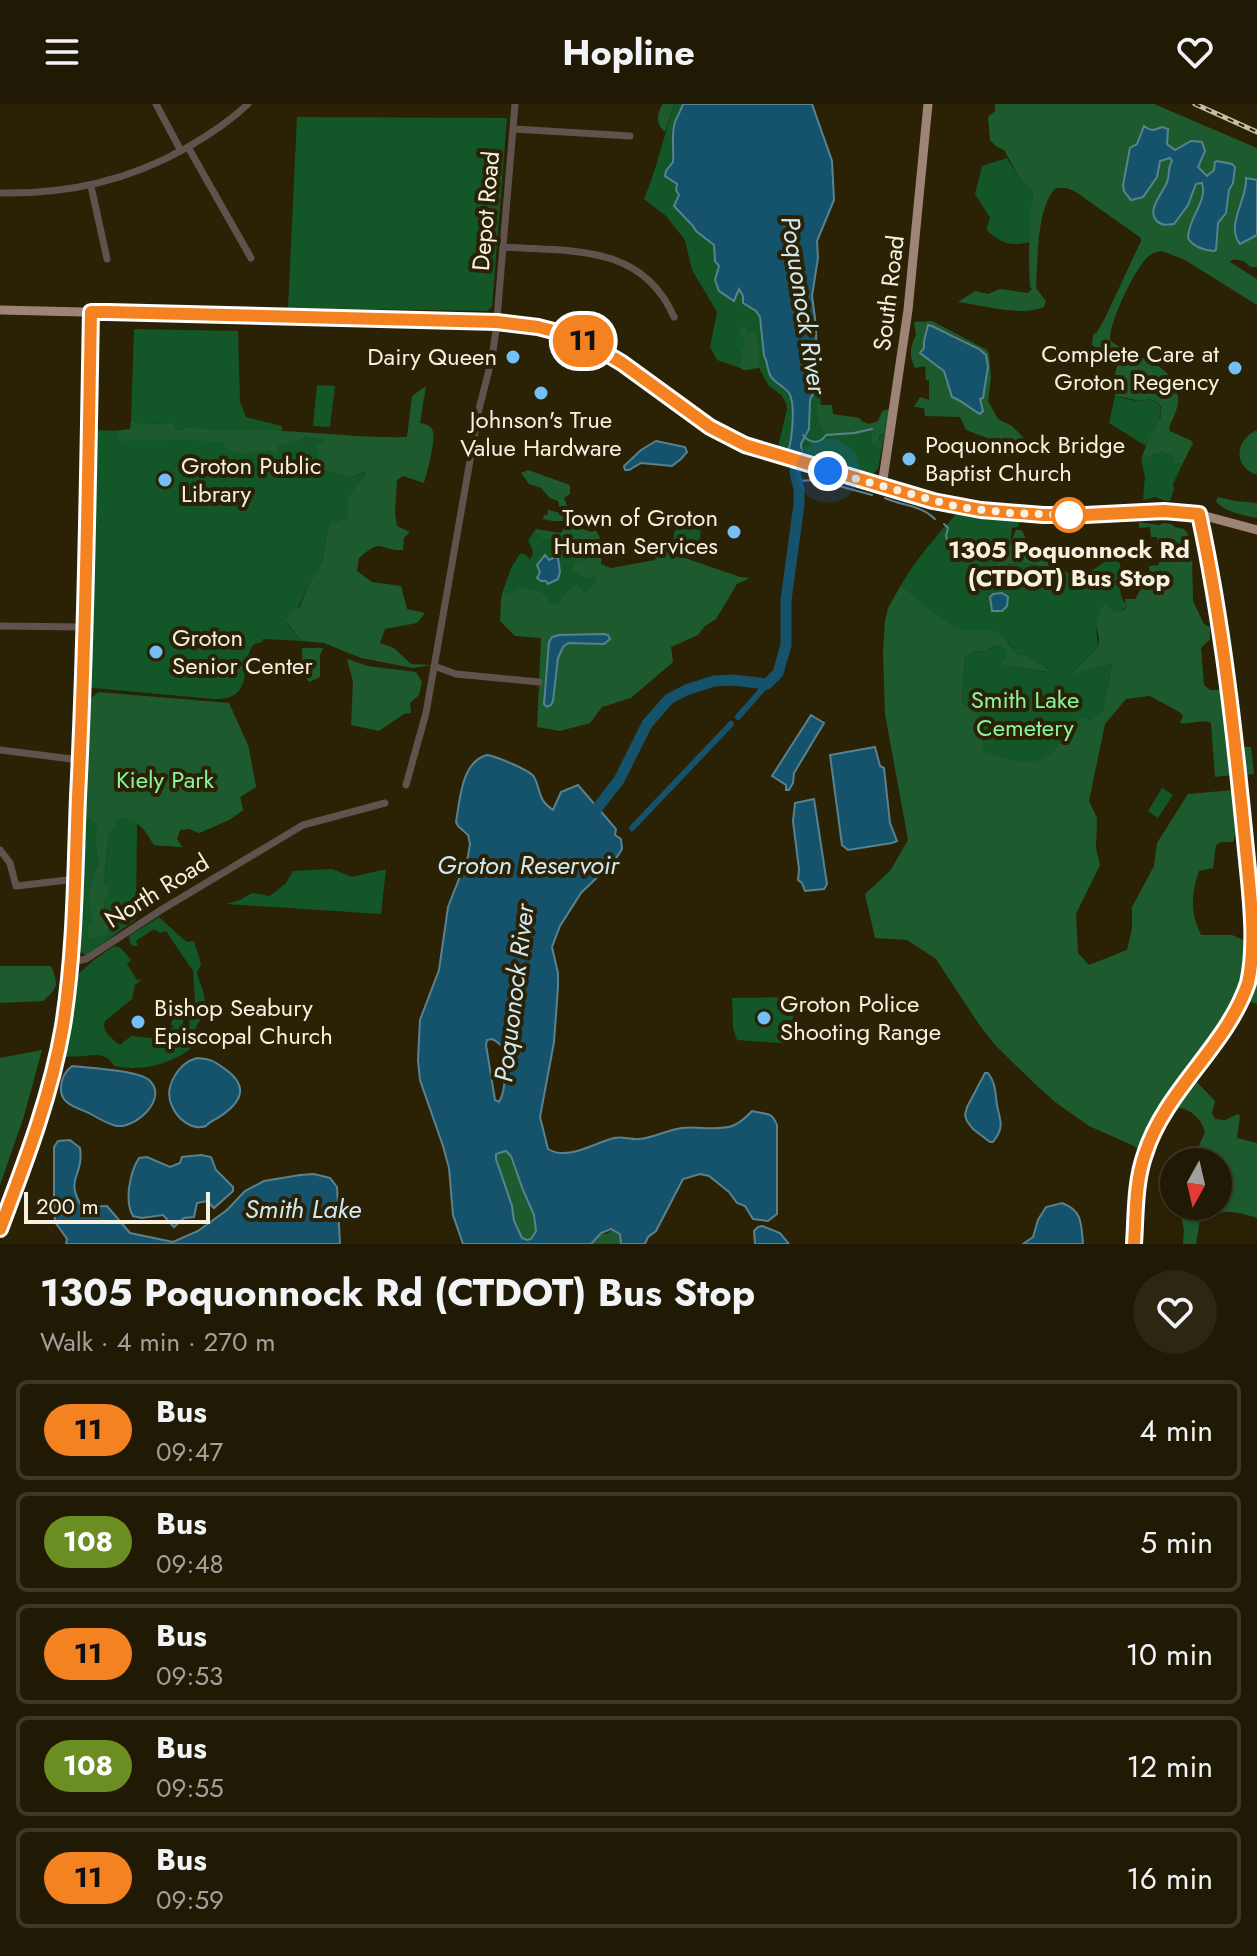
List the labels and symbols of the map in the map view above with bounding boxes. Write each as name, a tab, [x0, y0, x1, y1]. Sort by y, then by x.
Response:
street label: Depot Road	[463, 150, 508, 272]
water label: Poquonock River	[771, 213, 837, 398]
street label: South Road	[864, 233, 913, 353]
line badge: 11	[547, 315, 619, 367]
place label: Complete Care at Groton Regency	[1041, 336, 1219, 399]
place label: Dairy Queen	[367, 339, 497, 374]
marker: Dairy Queen	[504, 348, 522, 366]
marker: Complete Care at Groton Regency	[1226, 359, 1244, 377]
marker: Johnson's True Value Hardware	[532, 384, 550, 402]
place label: Johnson's True Value Hardware	[460, 402, 622, 465]
place label: Poquonnock Bridge Baptist Church	[925, 427, 1125, 490]
place label: Groton Public Library	[181, 448, 321, 511]
marker: Poquonnock Bridge Baptist Church	[900, 450, 918, 468]
your location	[808, 451, 848, 491]
marker: Groton Public Library	[156, 471, 174, 489]
marker: 1305 Poquonnock Rd (CTDOT) Bus Stop	[1052, 498, 1086, 532]
place label: Town of Groton Human Services	[553, 500, 718, 563]
marker: Town of Groton Human Services	[725, 523, 743, 541]
place label: 1305 Poquonnock Rd (CTDOT) Bus Stop	[948, 532, 1190, 595]
place label: Groton Senior Center	[172, 620, 313, 683]
marker: Groton Senior Center	[147, 643, 165, 661]
park label: Smith Lake Cemetery	[971, 682, 1079, 745]
park label: Kiely Park	[116, 762, 215, 797]
street label: North Road	[98, 845, 216, 936]
water label: Groton Reservoir	[437, 846, 620, 884]
water label: Poquonock River	[484, 900, 544, 1084]
place label: Groton Police Shooting Range	[780, 986, 941, 1049]
place label: Bishop Seabury Episcopal Church	[154, 990, 333, 1053]
marker: Groton Police Shooting Range	[755, 1009, 773, 1027]
marker: Bishop Seabury Episcopal Church	[129, 1013, 147, 1031]
north arrow	[1160, 1148, 1232, 1220]
scale bar	[24, 1188, 210, 1224]
water label: Smith Lake	[245, 1190, 361, 1228]

